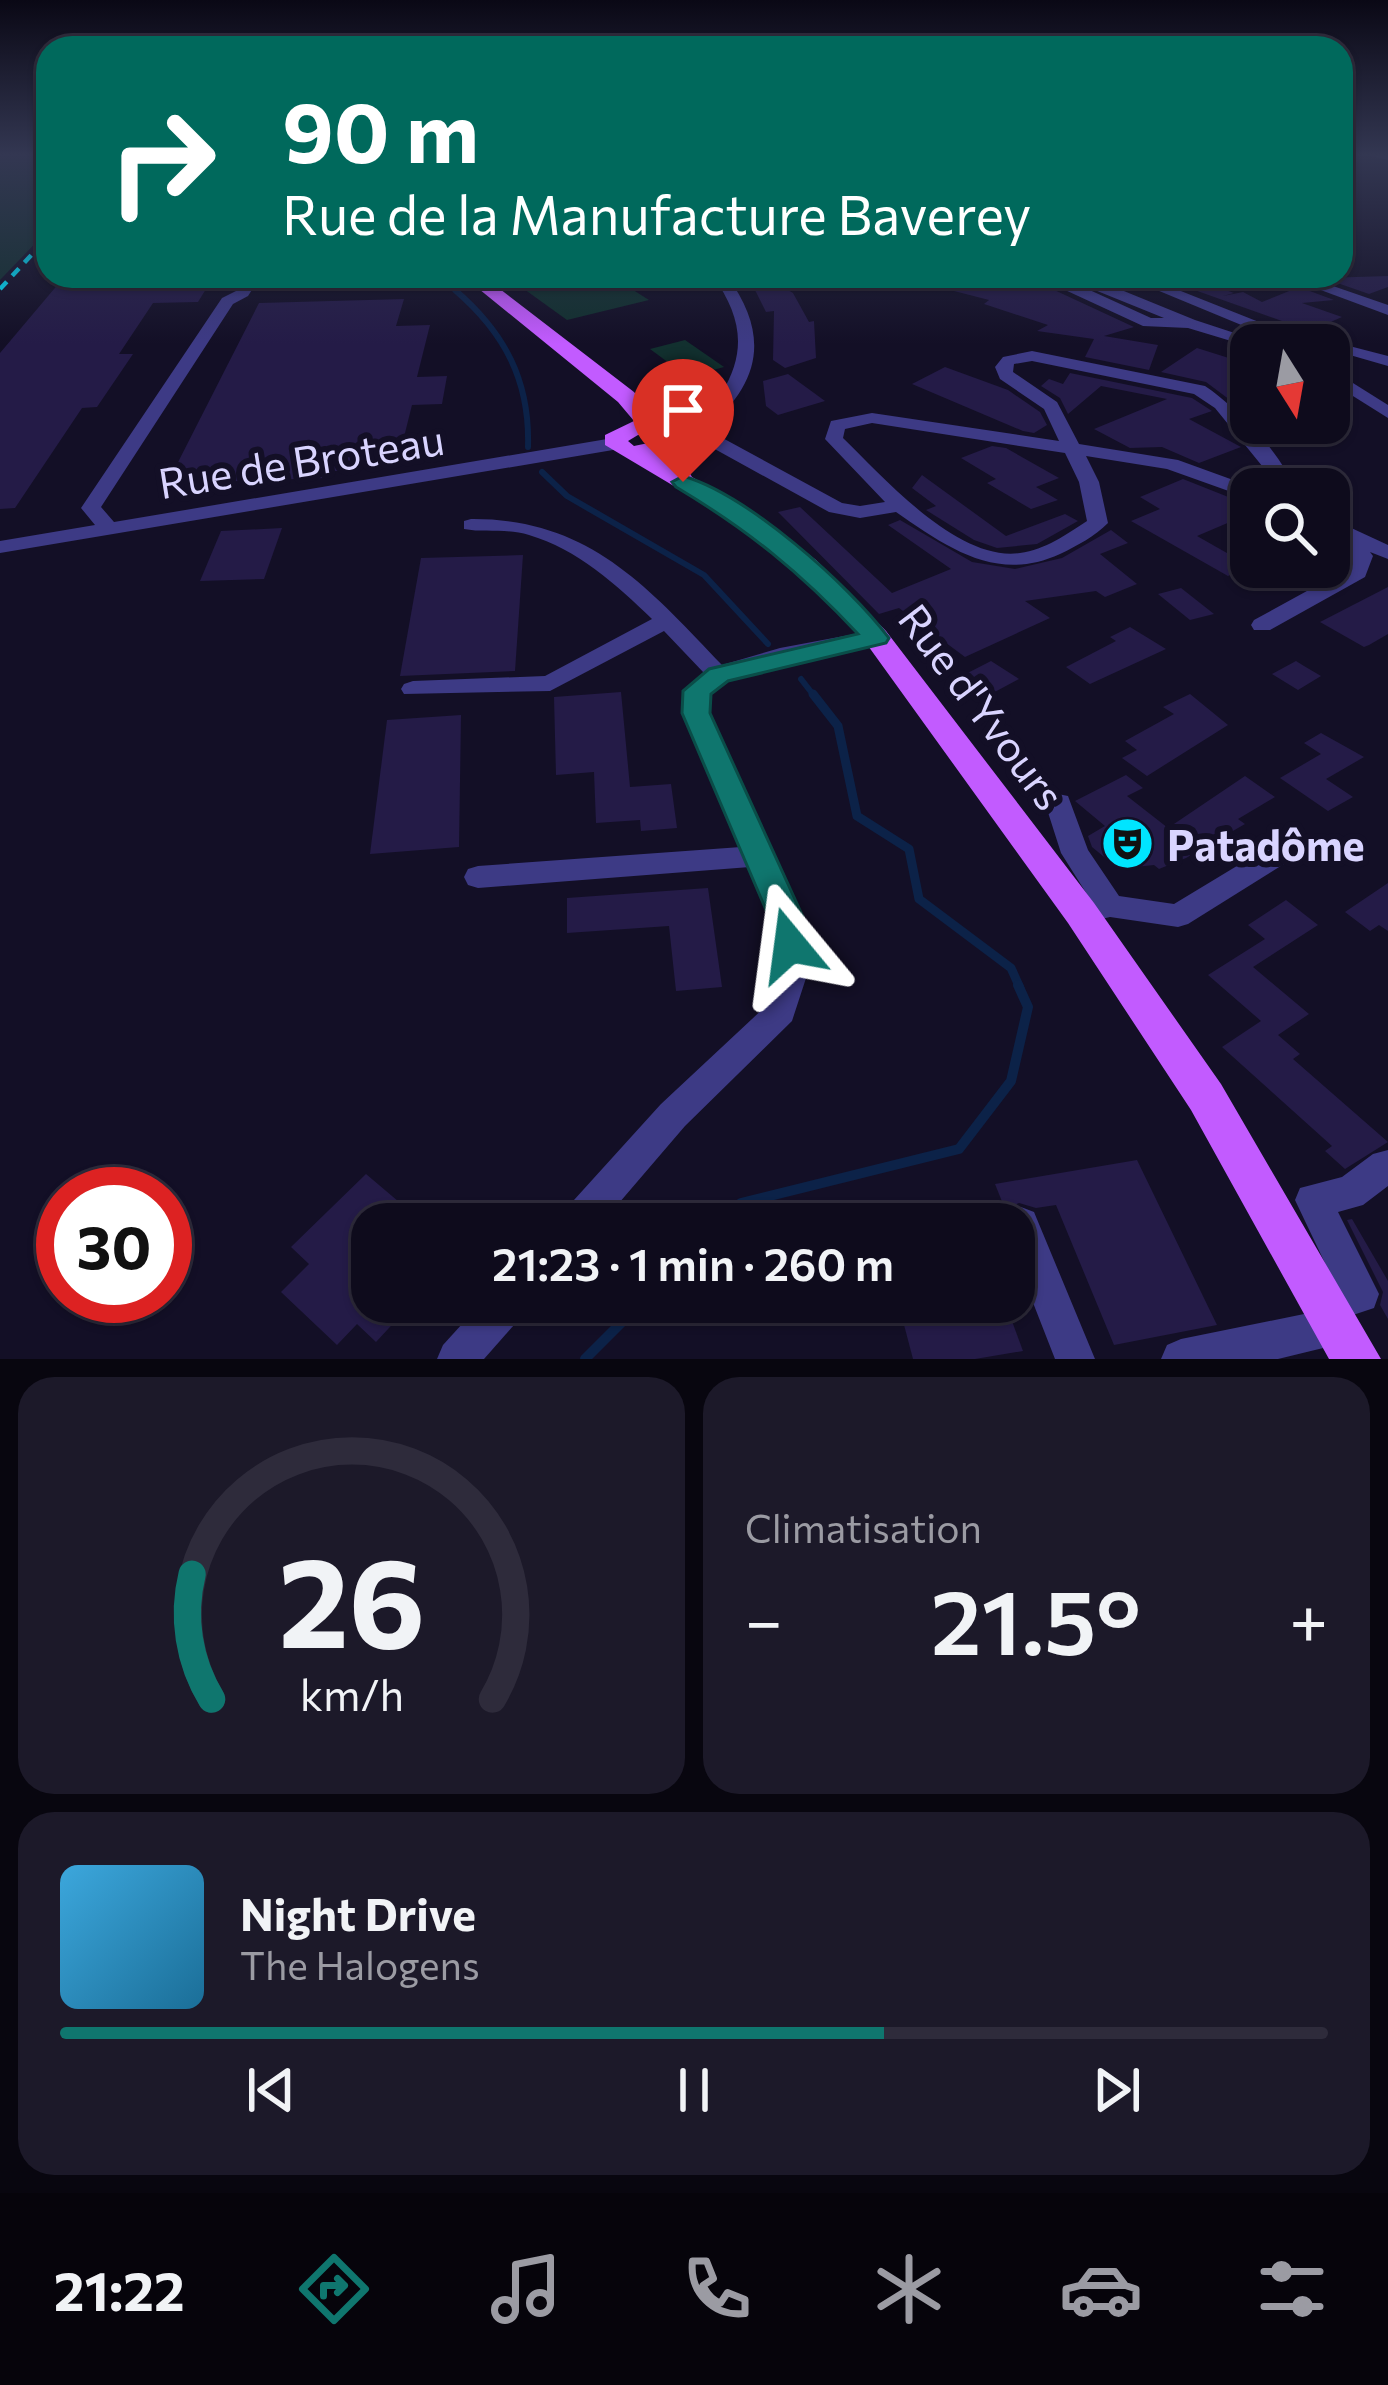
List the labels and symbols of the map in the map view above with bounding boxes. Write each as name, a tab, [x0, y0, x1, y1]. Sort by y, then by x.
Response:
north arrow	[1230, 324, 1350, 444]
pin	[632, 359, 734, 482]
street label: Rue de Broteau	[154, 412, 448, 508]
street label: Rue d'Yvours	[889, 593, 1077, 819]
theatre icon: Patadôme	[1100, 816, 1156, 872]
place label: Patadôme	[1167, 818, 1365, 870]
position arrow	[727, 882, 853, 1008]
speed limit sign: 30	[36, 1167, 192, 1323]

